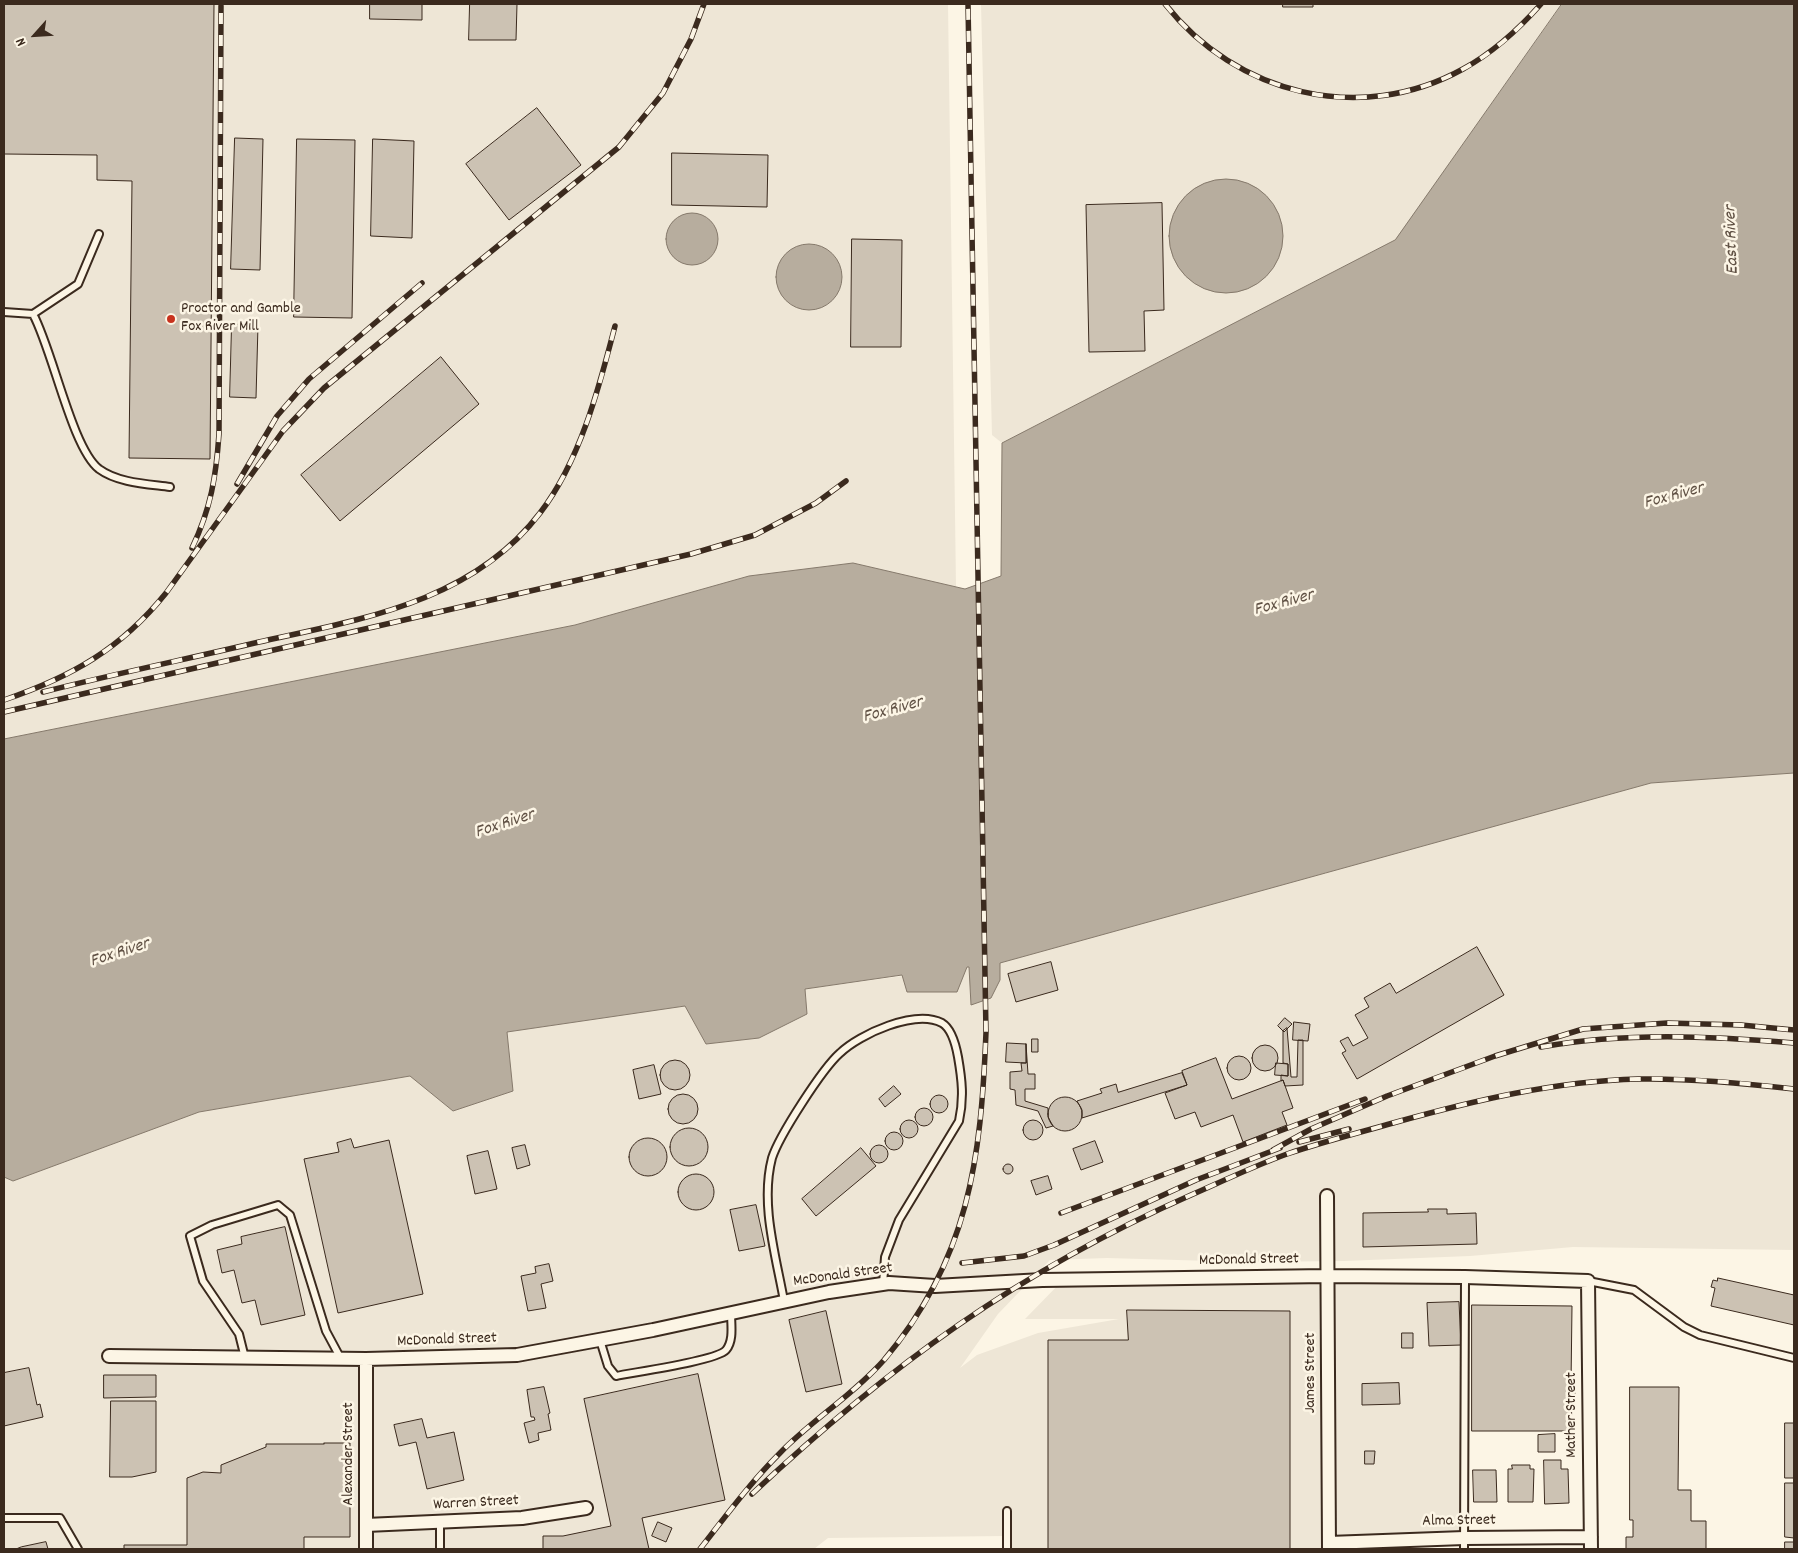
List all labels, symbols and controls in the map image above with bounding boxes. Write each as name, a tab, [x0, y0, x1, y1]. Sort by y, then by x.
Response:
north arrow	[10, 10, 60, 60]
text: N	[11, 34, 32, 49]
water label: East River	[1721, 205, 1745, 275]
place label: Proctor and Gamble Fox River Mill	[181, 300, 301, 338]
marker: Proctor and Gamble Fox River Mill	[165, 313, 177, 325]
water label: Fox River	[1642, 479, 1706, 515]
water label: Fox River	[1252, 586, 1316, 622]
water label: Fox River	[861, 693, 925, 729]
water label: Fox River	[473, 805, 537, 845]
water label: Fox River	[88, 934, 152, 974]
street label: McDonald Street	[1199, 1251, 1299, 1271]
street label: McDonald Street	[792, 1260, 894, 1292]
street label: McDonald Street	[397, 1330, 497, 1352]
street label: James Street	[1302, 1333, 1322, 1413]
street label: Mather Street	[1563, 1372, 1583, 1458]
street label: Alexander Street	[340, 1402, 360, 1506]
street label: Warren Street	[433, 1492, 519, 1516]
street label: Alma Street	[1422, 1512, 1496, 1532]

